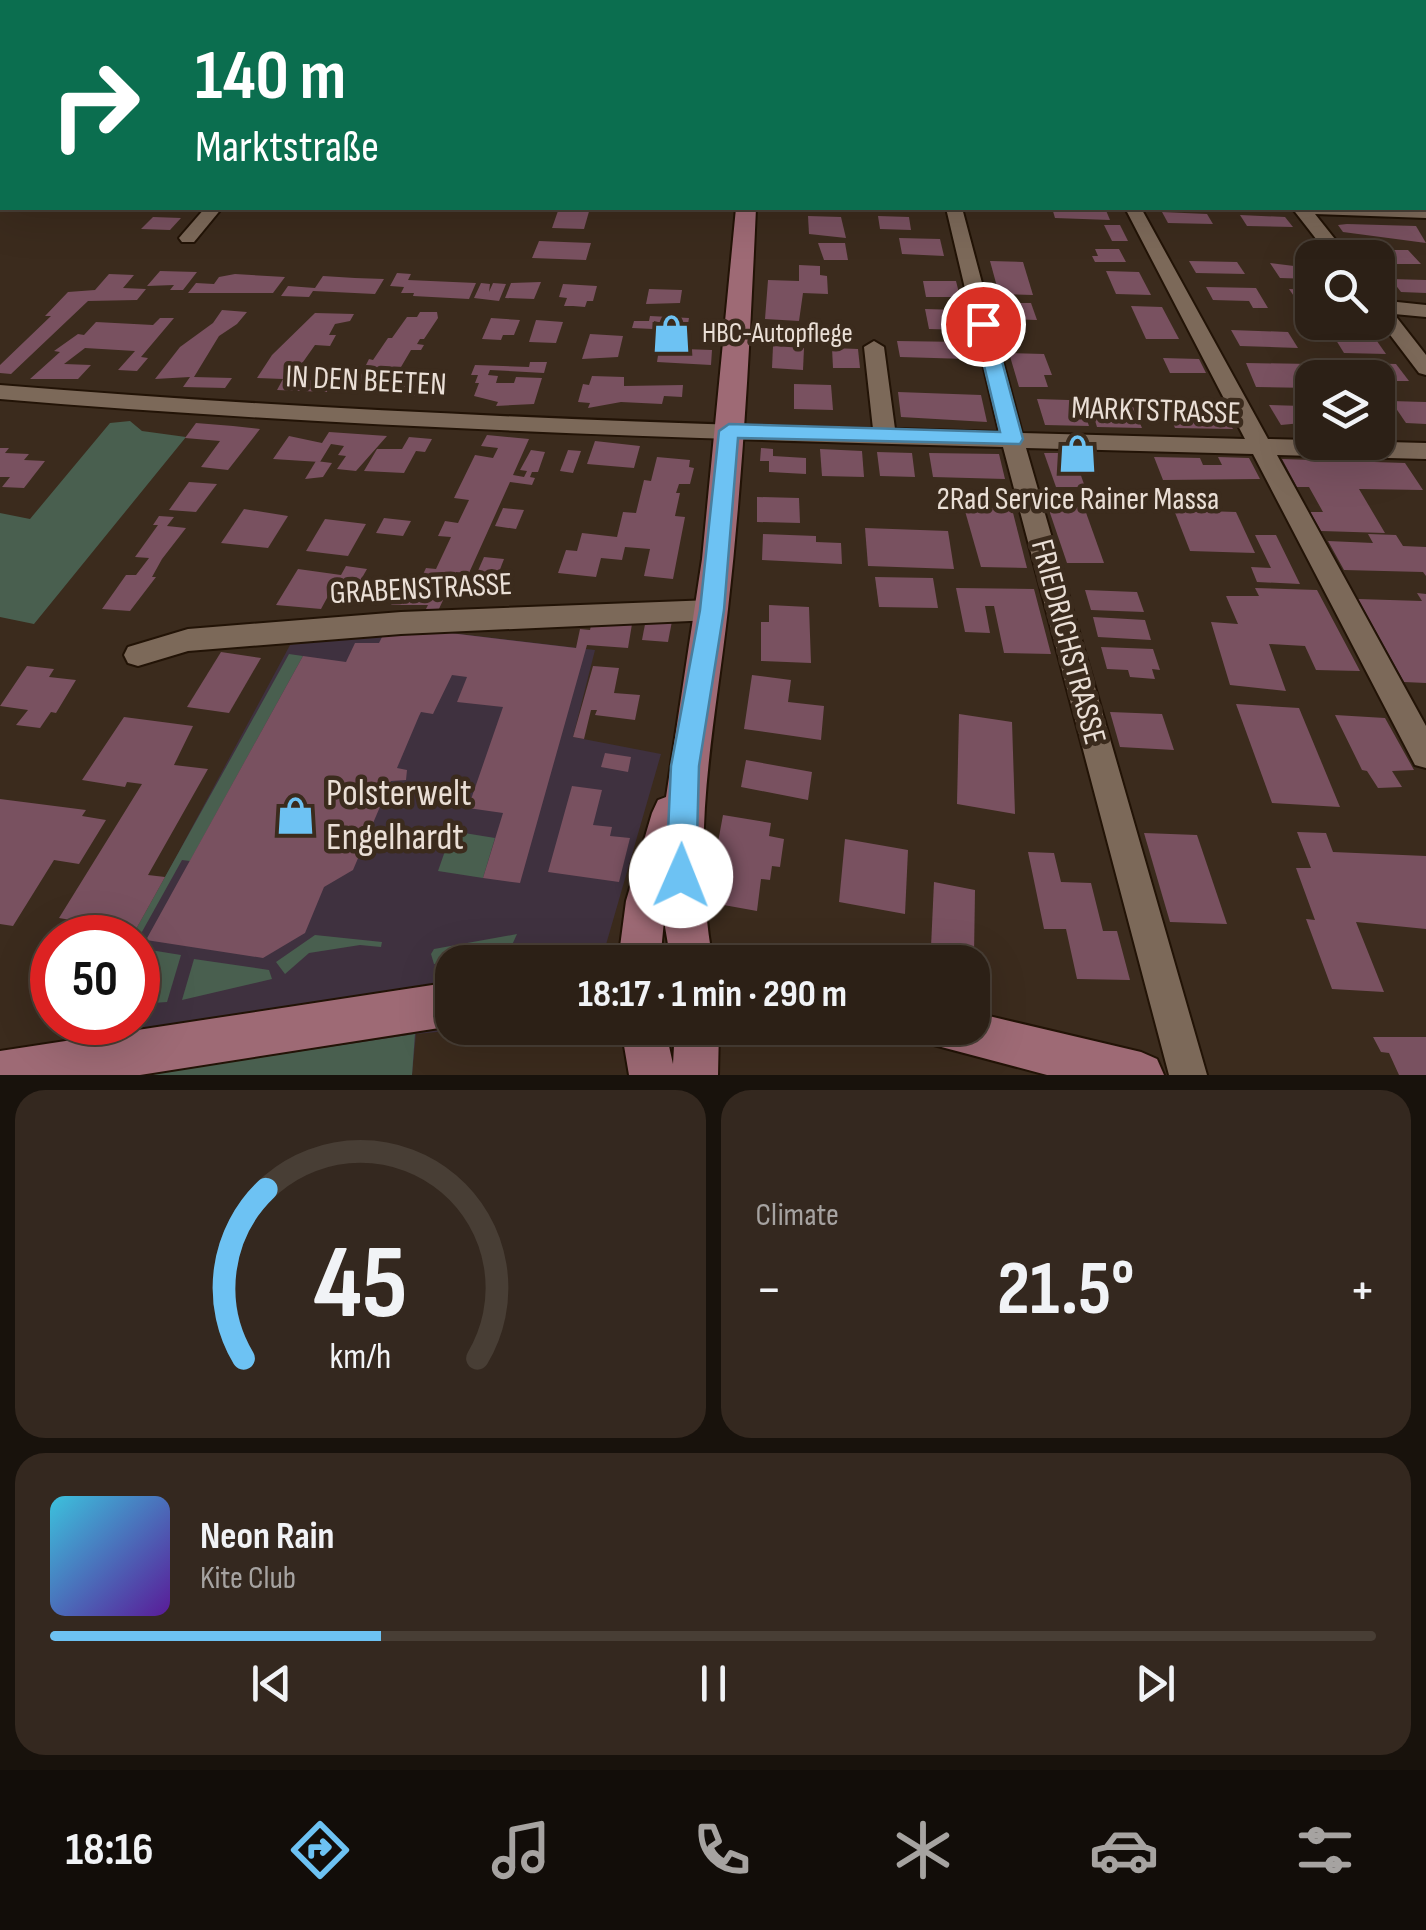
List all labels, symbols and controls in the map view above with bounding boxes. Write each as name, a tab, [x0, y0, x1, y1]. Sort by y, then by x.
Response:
text: 140 m	[195, 35, 346, 119]
icon: right	[30, 40, 160, 170]
text: Marktstraße	[195, 120, 379, 175]
map controls	[1295, 240, 1395, 460]
button: search	[1295, 240, 1395, 340]
pin	[941, 282, 1026, 367]
icon: arrive	[956, 297, 1011, 352]
shop icon: HBC-Autopflege	[651, 312, 693, 354]
place label: HBC-Autopflege	[702, 317, 853, 350]
street label: IN DEN BEETEN	[284, 357, 448, 405]
button: layers	[1295, 360, 1395, 460]
street label: MARKTSTRASSE	[1071, 389, 1241, 433]
shop icon: 2Rad Service Rainer Massa	[1057, 433, 1099, 475]
place label: 2Rad Service Rainer Massa	[937, 480, 1219, 519]
street label: FRIEDRICHSTRASSE	[1022, 535, 1114, 749]
street label: GRABENSTRASSE	[329, 565, 513, 613]
place label: Polsterwelt Engelhardt	[326, 771, 472, 860]
shop icon: Polsterwelt Engelhardt	[275, 794, 317, 836]
position arrow	[629, 824, 733, 928]
speed limit sign: 50	[30, 915, 160, 1045]
text: 18:17 · 1 min · 290 m	[578, 972, 847, 1017]
text: Climate	[756, 1196, 839, 1235]
text: 45	[313, 1222, 407, 1347]
text: 21.5°	[997, 1245, 1135, 1336]
text: −	[756, 1257, 782, 1324]
text: +	[1349, 1257, 1376, 1324]
text: km/h	[329, 1336, 391, 1379]
text: Neon Rain	[200, 1514, 334, 1559]
text: Kite Club	[200, 1559, 296, 1598]
icon: previous	[244, 1656, 299, 1711]
icon: pause	[686, 1656, 741, 1711]
icon: next	[1128, 1656, 1183, 1711]
icon: directions	[285, 1815, 355, 1885]
icon: music	[486, 1815, 556, 1885]
icon: phone	[687, 1815, 757, 1885]
icon: climate	[888, 1815, 958, 1885]
icon: car	[1089, 1815, 1159, 1885]
icon: filters	[1290, 1815, 1360, 1885]
text: 18:16	[66, 1823, 153, 1878]

